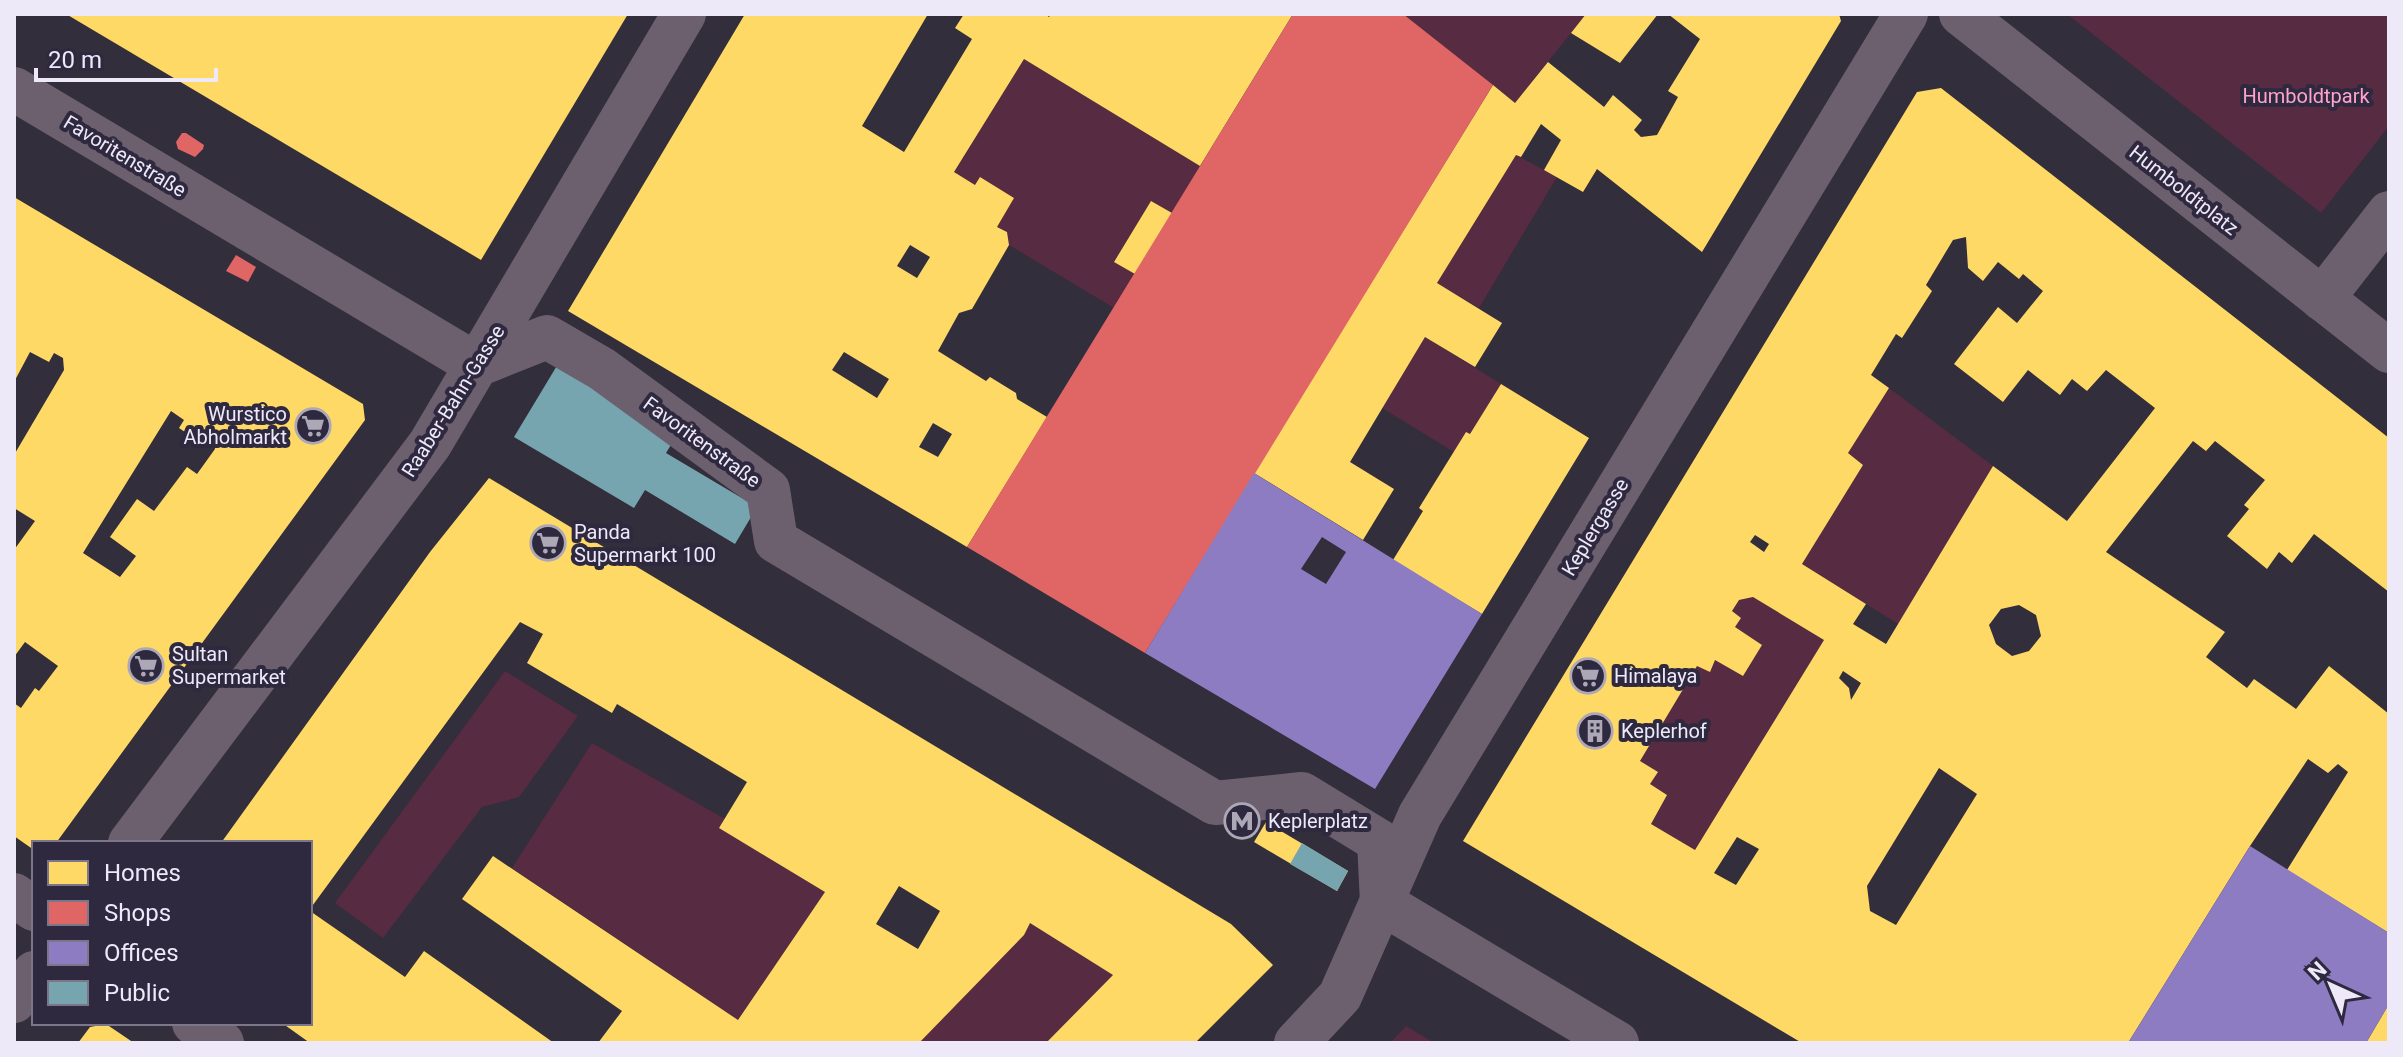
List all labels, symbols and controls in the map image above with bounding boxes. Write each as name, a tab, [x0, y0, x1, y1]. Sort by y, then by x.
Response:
scale bar	[36, 32, 216, 82]
text: 20 m	[48, 46, 102, 74]
park label: Humboldtpark	[2242, 84, 2370, 108]
street label: Favoritenstraße	[59, 110, 191, 202]
street label: Humboldtplatz	[2125, 140, 2243, 240]
street label: Raaber-Bahn-Gasse	[396, 320, 510, 482]
street label: Favoritenstraße	[639, 391, 765, 493]
place label: Wurstico Abholmarkt	[184, 402, 287, 449]
supermarket icon: Wurstico Abholmarkt	[294, 407, 332, 445]
street label: Keplergasse	[1556, 474, 1634, 580]
place label: Panda Supermarkt 100	[574, 520, 716, 567]
supermarket icon: Panda Supermarkt 100	[529, 524, 567, 562]
place label: Sultan Supermarket	[172, 642, 286, 689]
supermarket icon: Sultan Supermarket	[127, 647, 165, 685]
supermarket icon: Himalaya	[1569, 657, 1607, 695]
place label: Himalaya	[1614, 664, 1697, 688]
building icon: Keplerhof	[1576, 712, 1614, 750]
place label: Keplerhof	[1621, 719, 1707, 743]
metro station icon: Keplerplatz	[1223, 802, 1261, 840]
place label: Keplerplatz	[1268, 809, 1368, 833]
legend	[32, 841, 312, 1025]
text: Homes	[104, 859, 181, 887]
text: Shops	[104, 899, 171, 927]
text: Offices	[104, 939, 179, 967]
north arrow	[2291, 945, 2371, 1025]
text: N	[2303, 957, 2332, 985]
text: Public	[104, 979, 170, 1007]

